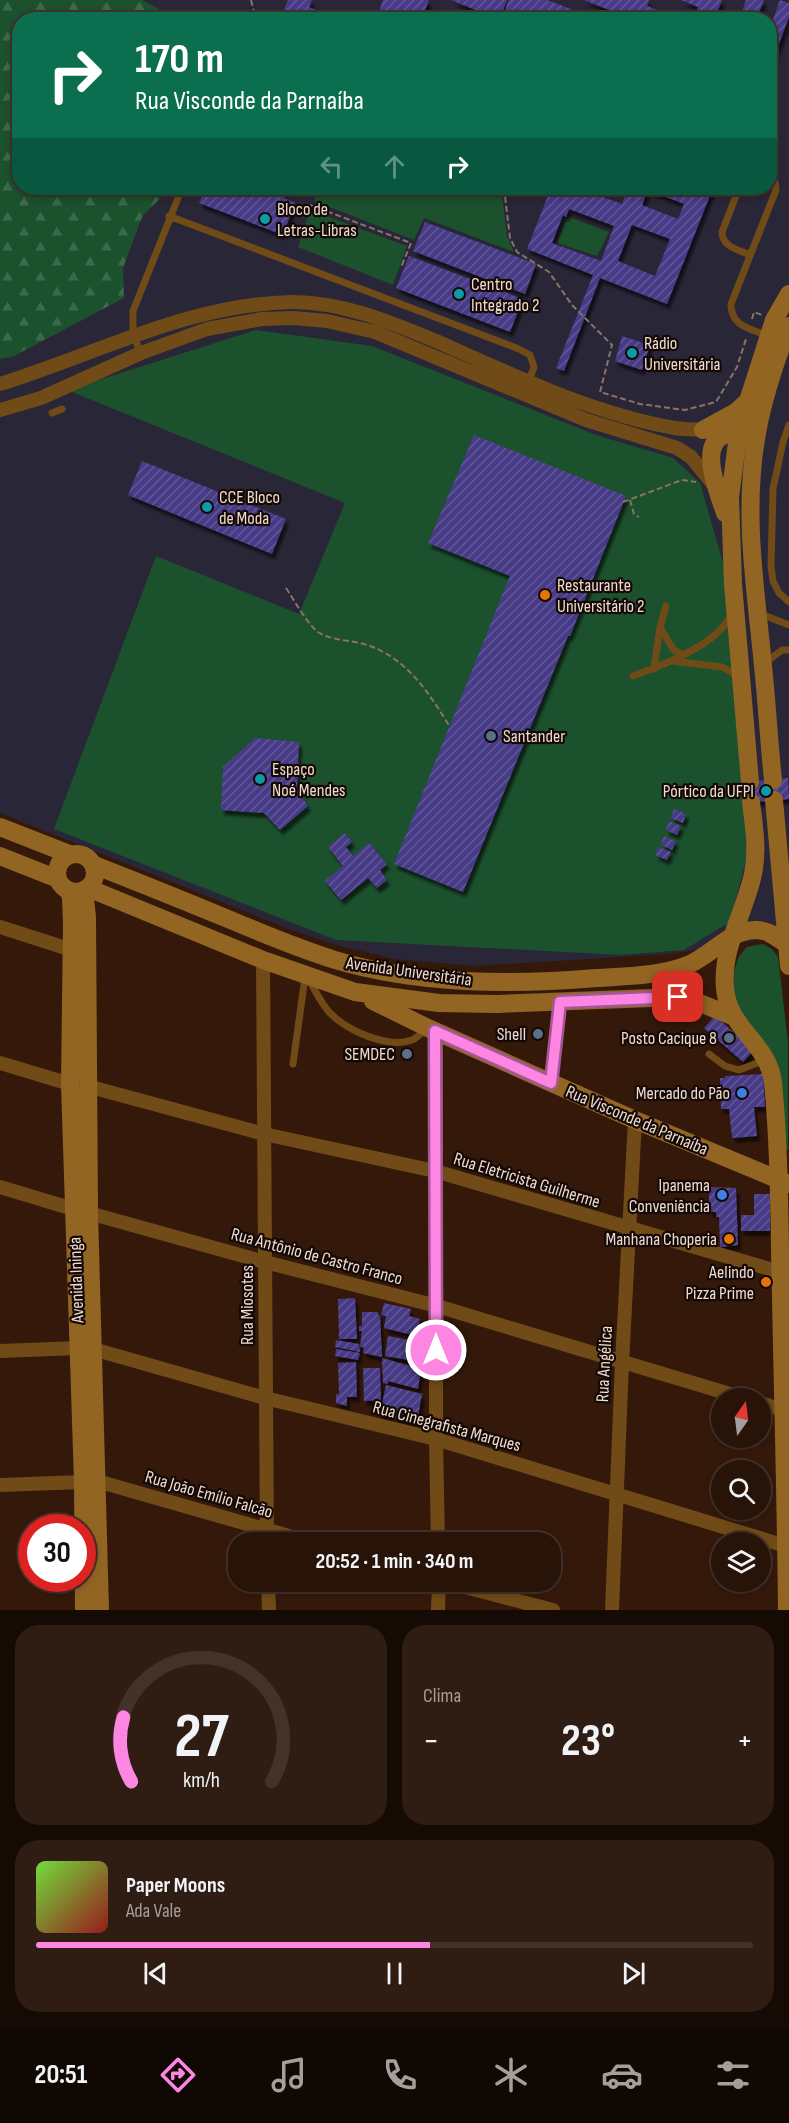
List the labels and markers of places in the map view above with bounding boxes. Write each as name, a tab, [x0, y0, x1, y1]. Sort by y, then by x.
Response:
place label: Bloco de Letras-Libras	[277, 199, 357, 241]
marker: Bloco de Letras-Libras	[258, 212, 272, 226]
place label: Centro Integrado 2	[471, 274, 539, 316]
marker: Centro Integrado 2	[452, 287, 466, 301]
place label: Rádio Universitária	[644, 333, 721, 375]
marker: Rádio Universitária	[625, 346, 639, 360]
place label: CCE Bloco de Moda	[219, 487, 280, 529]
marker: CCE Bloco de Moda	[200, 500, 214, 514]
place label: Restaurante Universitário 2	[557, 575, 644, 617]
marker: Restaurante Universitário 2	[538, 588, 552, 602]
place label: Santander	[503, 726, 565, 747]
marker: Santander	[484, 729, 498, 743]
place label: Espaço Noé Mendes	[272, 759, 346, 801]
marker: Espaço Noé Mendes	[253, 772, 267, 786]
place label: Pórtico da UFPI	[663, 781, 754, 802]
marker: Pórtico da UFPI	[759, 784, 773, 798]
pin	[652, 971, 703, 1022]
place label: Shell	[497, 1024, 526, 1045]
marker: Shell	[531, 1027, 545, 1041]
place label: Posto Cacique 8	[621, 1028, 717, 1049]
marker: Posto Cacique 8	[722, 1031, 736, 1045]
place label: SEMDEC	[344, 1044, 395, 1065]
marker: SEMDEC	[400, 1047, 414, 1061]
place label: Mercado do Pão	[636, 1083, 730, 1104]
marker: Mercado do Pão	[735, 1086, 749, 1100]
place label: Ipanema Conveniência	[629, 1175, 710, 1217]
marker: Ipanema Conveniência	[715, 1188, 729, 1202]
place label: Manhana Choperia	[606, 1229, 717, 1250]
marker: Manhana Choperia	[722, 1232, 736, 1246]
place label: Aelindo Pizza Prime	[685, 1262, 754, 1304]
marker: Aelindo Pizza Prime	[759, 1275, 773, 1289]

